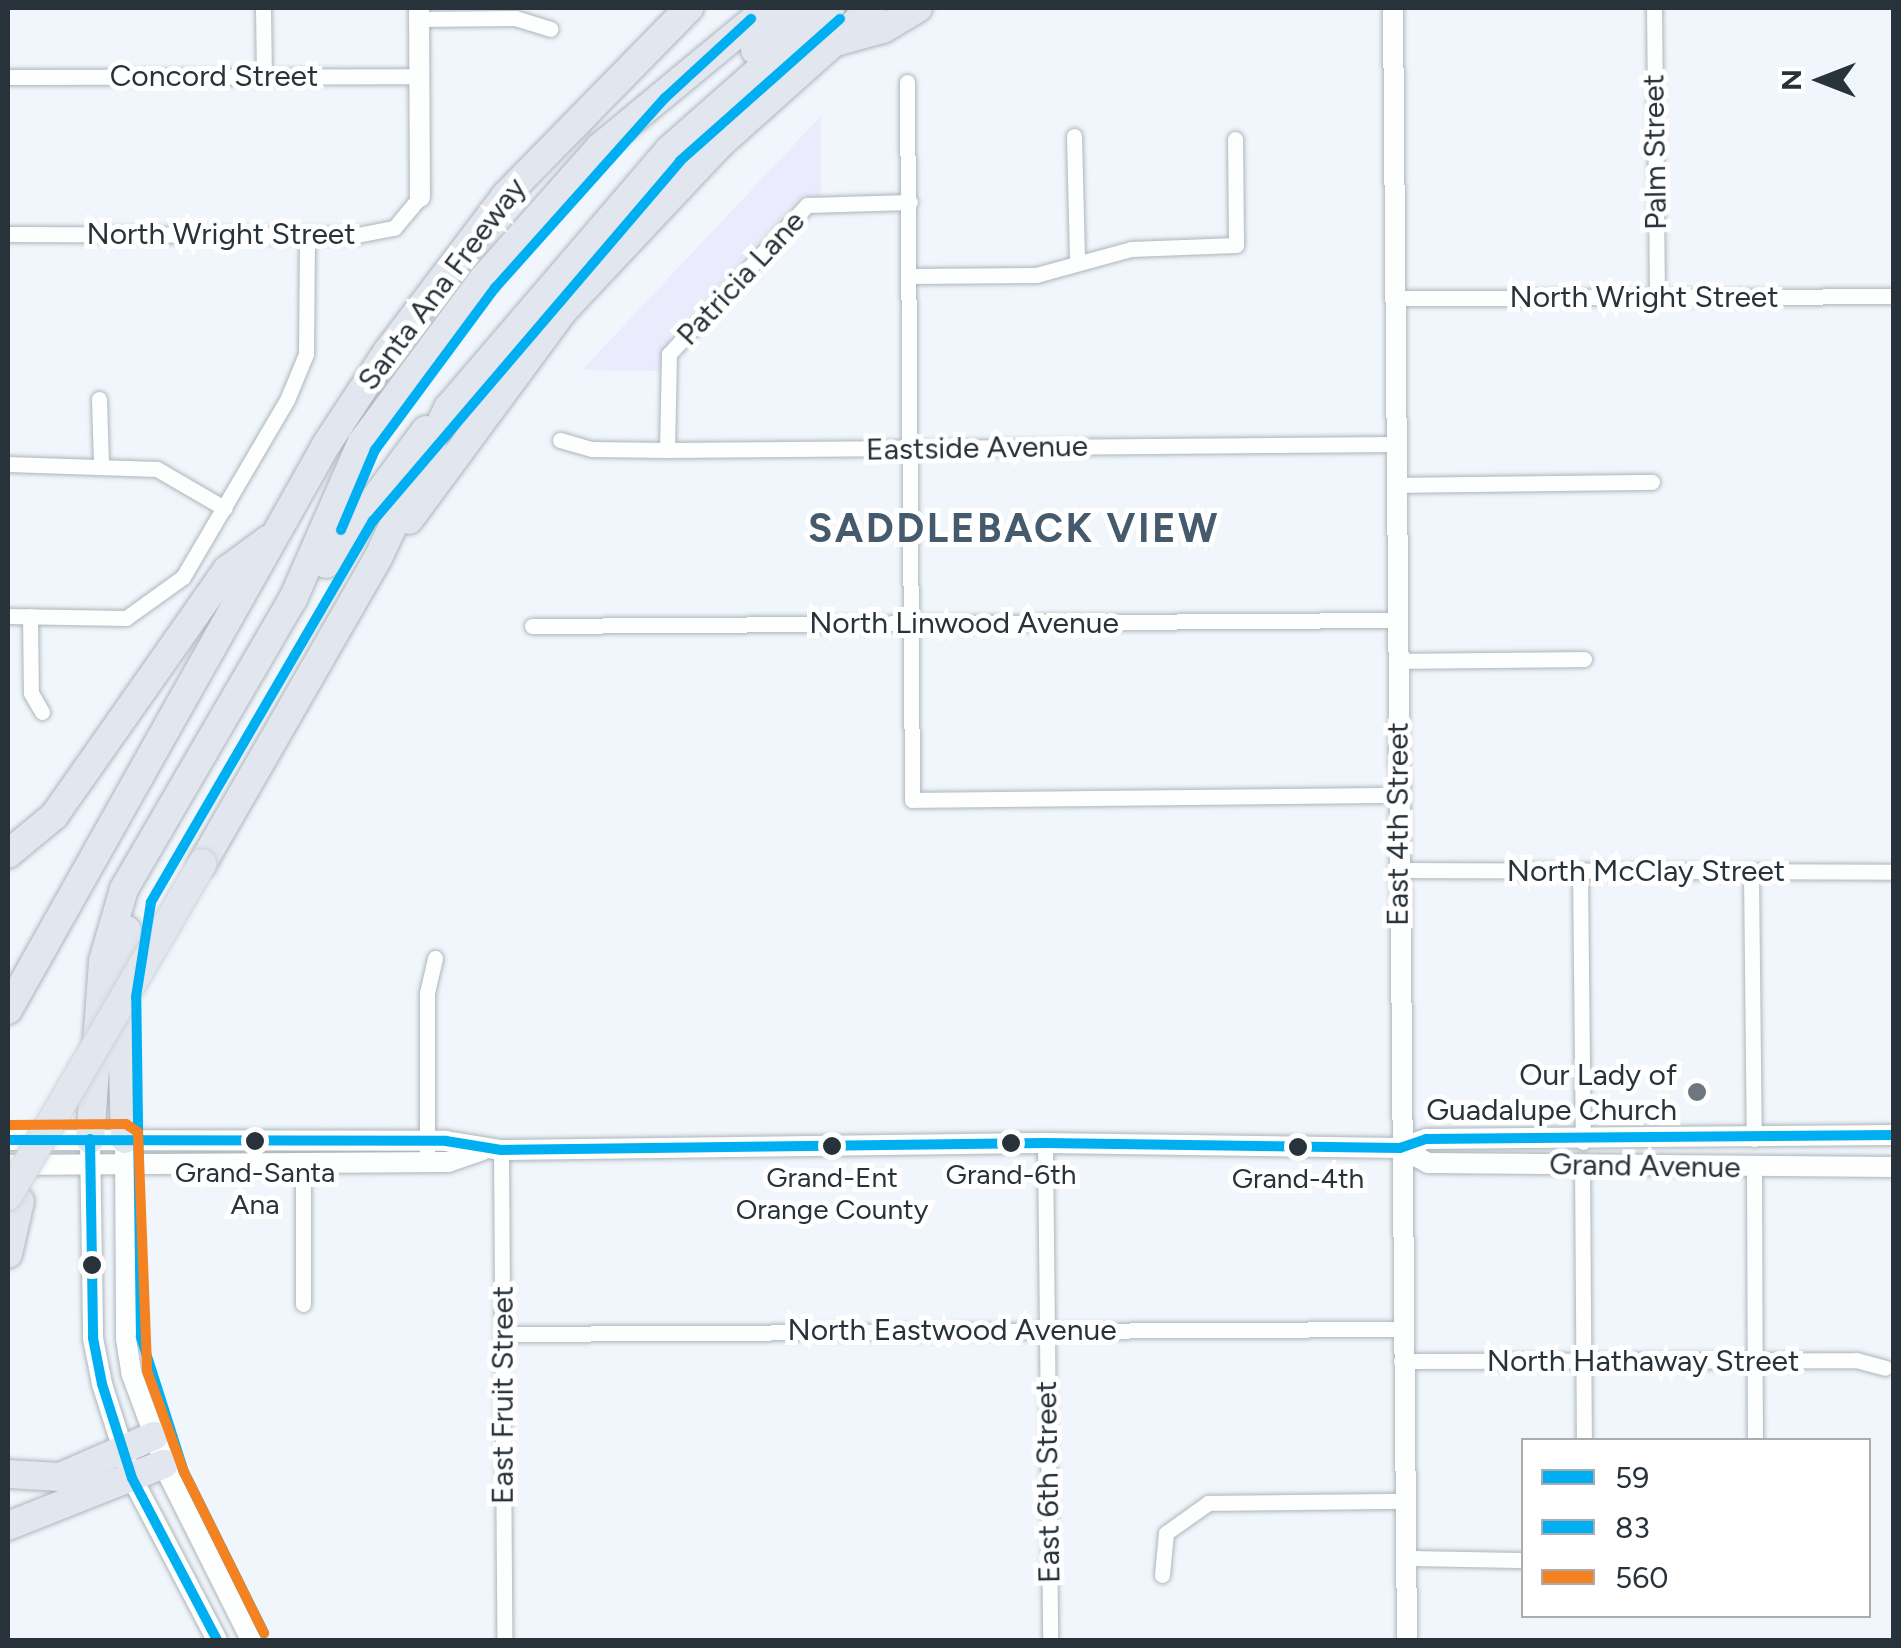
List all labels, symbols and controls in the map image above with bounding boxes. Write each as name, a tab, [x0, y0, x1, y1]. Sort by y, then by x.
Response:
north arrow	[1771, 30, 1871, 130]
street label: Concord Street	[110, 58, 318, 94]
text: N	[1774, 69, 1808, 91]
street label: Palm Street	[1636, 74, 1674, 230]
street label: Santa Ana Freeway	[350, 171, 534, 397]
street label: Patricia Lane	[670, 203, 812, 353]
street label: North Wright Street	[86, 216, 356, 252]
street label: North Wright Street	[1509, 279, 1779, 315]
street label: Eastside Avenue	[866, 428, 1088, 468]
district label: SADDLEBACK VIEW	[808, 504, 1220, 552]
street label: North Linwood Avenue	[809, 605, 1119, 641]
street label: East 4th Street	[1380, 722, 1416, 926]
street label: North McClay Street	[1507, 853, 1785, 889]
place label: Our Lady of Guadalupe Church	[1426, 1057, 1677, 1128]
marker: Our Lady of Guadalupe Church	[1686, 1081, 1708, 1103]
marker: Grand-Santa Ana	[245, 1131, 265, 1151]
marker: Grand-6th	[1001, 1133, 1021, 1153]
marker: Grand-Ent Orange County	[822, 1136, 842, 1156]
marker: Grand-4th	[1288, 1137, 1308, 1157]
street label: Grand Avenue	[1549, 1146, 1741, 1186]
place label: Grand-Santa Ana	[175, 1155, 335, 1221]
place label: Grand-6th	[946, 1157, 1076, 1191]
place label: Grand-Ent Orange County	[736, 1160, 928, 1226]
place label: Grand-4th	[1232, 1161, 1364, 1195]
unlabelled marker	[82, 1255, 102, 1275]
street label: East Fruit Street	[485, 1286, 521, 1504]
street label: North Eastwood Avenue	[787, 1312, 1117, 1348]
street label: North Hathaway Street	[1487, 1343, 1799, 1379]
street label: East 6th Street	[1028, 1381, 1068, 1583]
legend	[1521, 1438, 1871, 1618]
text: 59	[1615, 1459, 1649, 1496]
text: 83	[1615, 1509, 1650, 1546]
text: 560	[1615, 1559, 1668, 1596]

